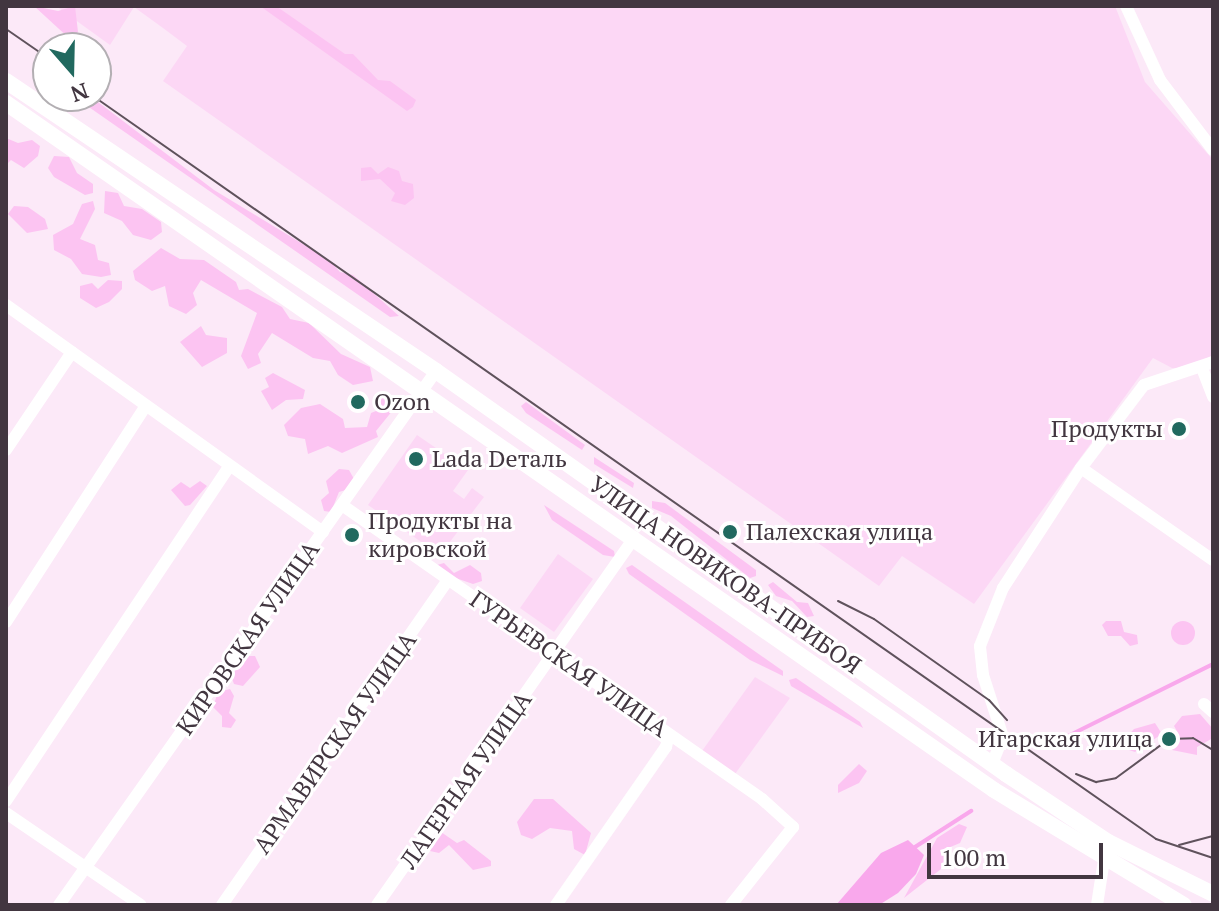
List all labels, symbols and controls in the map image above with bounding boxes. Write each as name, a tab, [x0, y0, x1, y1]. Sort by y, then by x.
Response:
north arrow	[32, 32, 112, 112]
text: N	[67, 77, 92, 110]
place label: Ozon	[374, 388, 430, 416]
marker: Ozon	[349, 393, 367, 411]
place label: Продукты	[1051, 415, 1163, 443]
marker: Продукты	[1170, 420, 1188, 438]
place label: Lada Dеталь	[432, 445, 567, 473]
marker: Lada Dеталь	[407, 450, 425, 468]
street label: УЛИЦА НОВИКОВА-ПРИБОЯ	[583, 470, 867, 680]
place label: Продукты на кировской	[368, 507, 513, 563]
place label: Палехская улица	[746, 518, 933, 546]
marker: Палехская улица	[721, 523, 739, 541]
marker: Продукты на кировской	[343, 526, 361, 544]
street label: КИРОВСКАЯ УЛИЦА	[170, 536, 326, 740]
street label: ГУРЬЕВСКАЯ УЛИЦА	[464, 585, 674, 743]
street label: АРМАВИРСКАЯ УЛИЦА	[247, 626, 423, 860]
street label: ЛАГЕРНАЯ УЛИЦА	[394, 686, 538, 874]
place label: Игарская улица	[978, 725, 1153, 753]
marker: Игарская улица	[1160, 730, 1178, 748]
scale bar	[931, 827, 1107, 877]
text: 100 m	[941, 841, 1006, 873]

